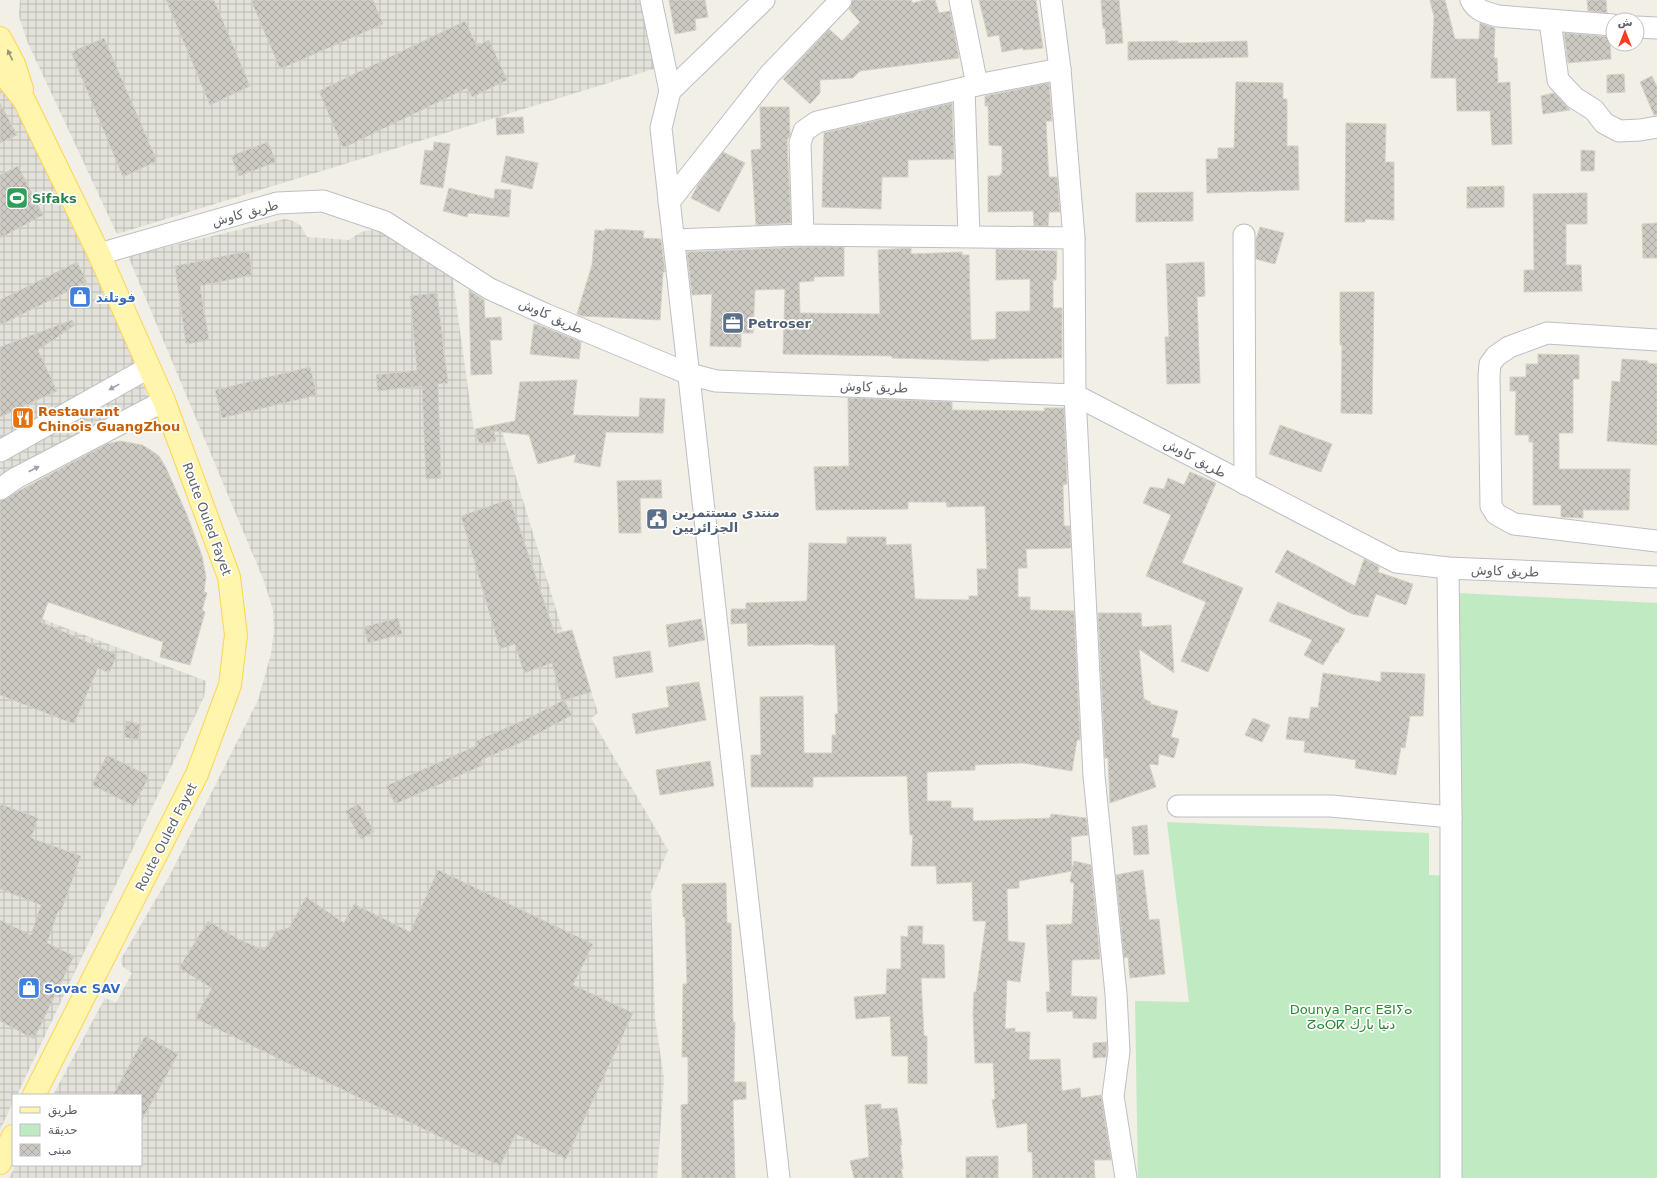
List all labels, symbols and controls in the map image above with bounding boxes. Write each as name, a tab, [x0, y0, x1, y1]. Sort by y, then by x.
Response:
north arrow	[1605, 12, 1645, 52]
text: ش	[1617, 16, 1633, 29]
one-way arrow	[7, 49, 13, 60]
sports icon: Sifaks	[4, 185, 30, 211]
place label: Sifaks	[32, 191, 77, 206]
street label: طريق كاوش	[210, 197, 280, 230]
shop icon: فوتلند	[67, 284, 93, 310]
place label: فوتلند	[96, 290, 136, 305]
street label: طريق كاوش	[516, 295, 585, 338]
office icon: Petroser	[720, 310, 746, 336]
place label: Petroser	[748, 316, 811, 331]
street label: طريق كاوش	[840, 378, 908, 397]
one-way arrow	[109, 384, 120, 390]
place label: Restaurant Chinois GuangZhou	[38, 404, 180, 434]
restaurant icon: Restaurant Chinois GuangZhou	[10, 405, 36, 431]
street label: طريق كاوش	[1161, 435, 1229, 482]
street label: Route Ouled Fayet	[180, 460, 234, 578]
one-way arrow	[28, 466, 39, 472]
place label: منتدى مستتمرين الجزائريين	[672, 505, 780, 535]
public building icon: منتدى مستتمرين الجزائريين	[644, 506, 670, 532]
street label: طريق كاوش	[1471, 562, 1539, 581]
street label: Route Ouled Fayet	[132, 780, 200, 894]
shop icon: Sovac SAV	[16, 975, 42, 1001]
place label: Sovac SAV	[44, 981, 120, 996]
park label: Dounya Parc ⴹⵓⵏⵢⴰ ⵒⴰⵔⴽ دنيا بارك	[1290, 1002, 1412, 1033]
legend	[12, 1094, 142, 1166]
text: طريق	[48, 1103, 78, 1118]
text: حديقة	[48, 1123, 78, 1137]
text: مبنى	[48, 1143, 72, 1157]

